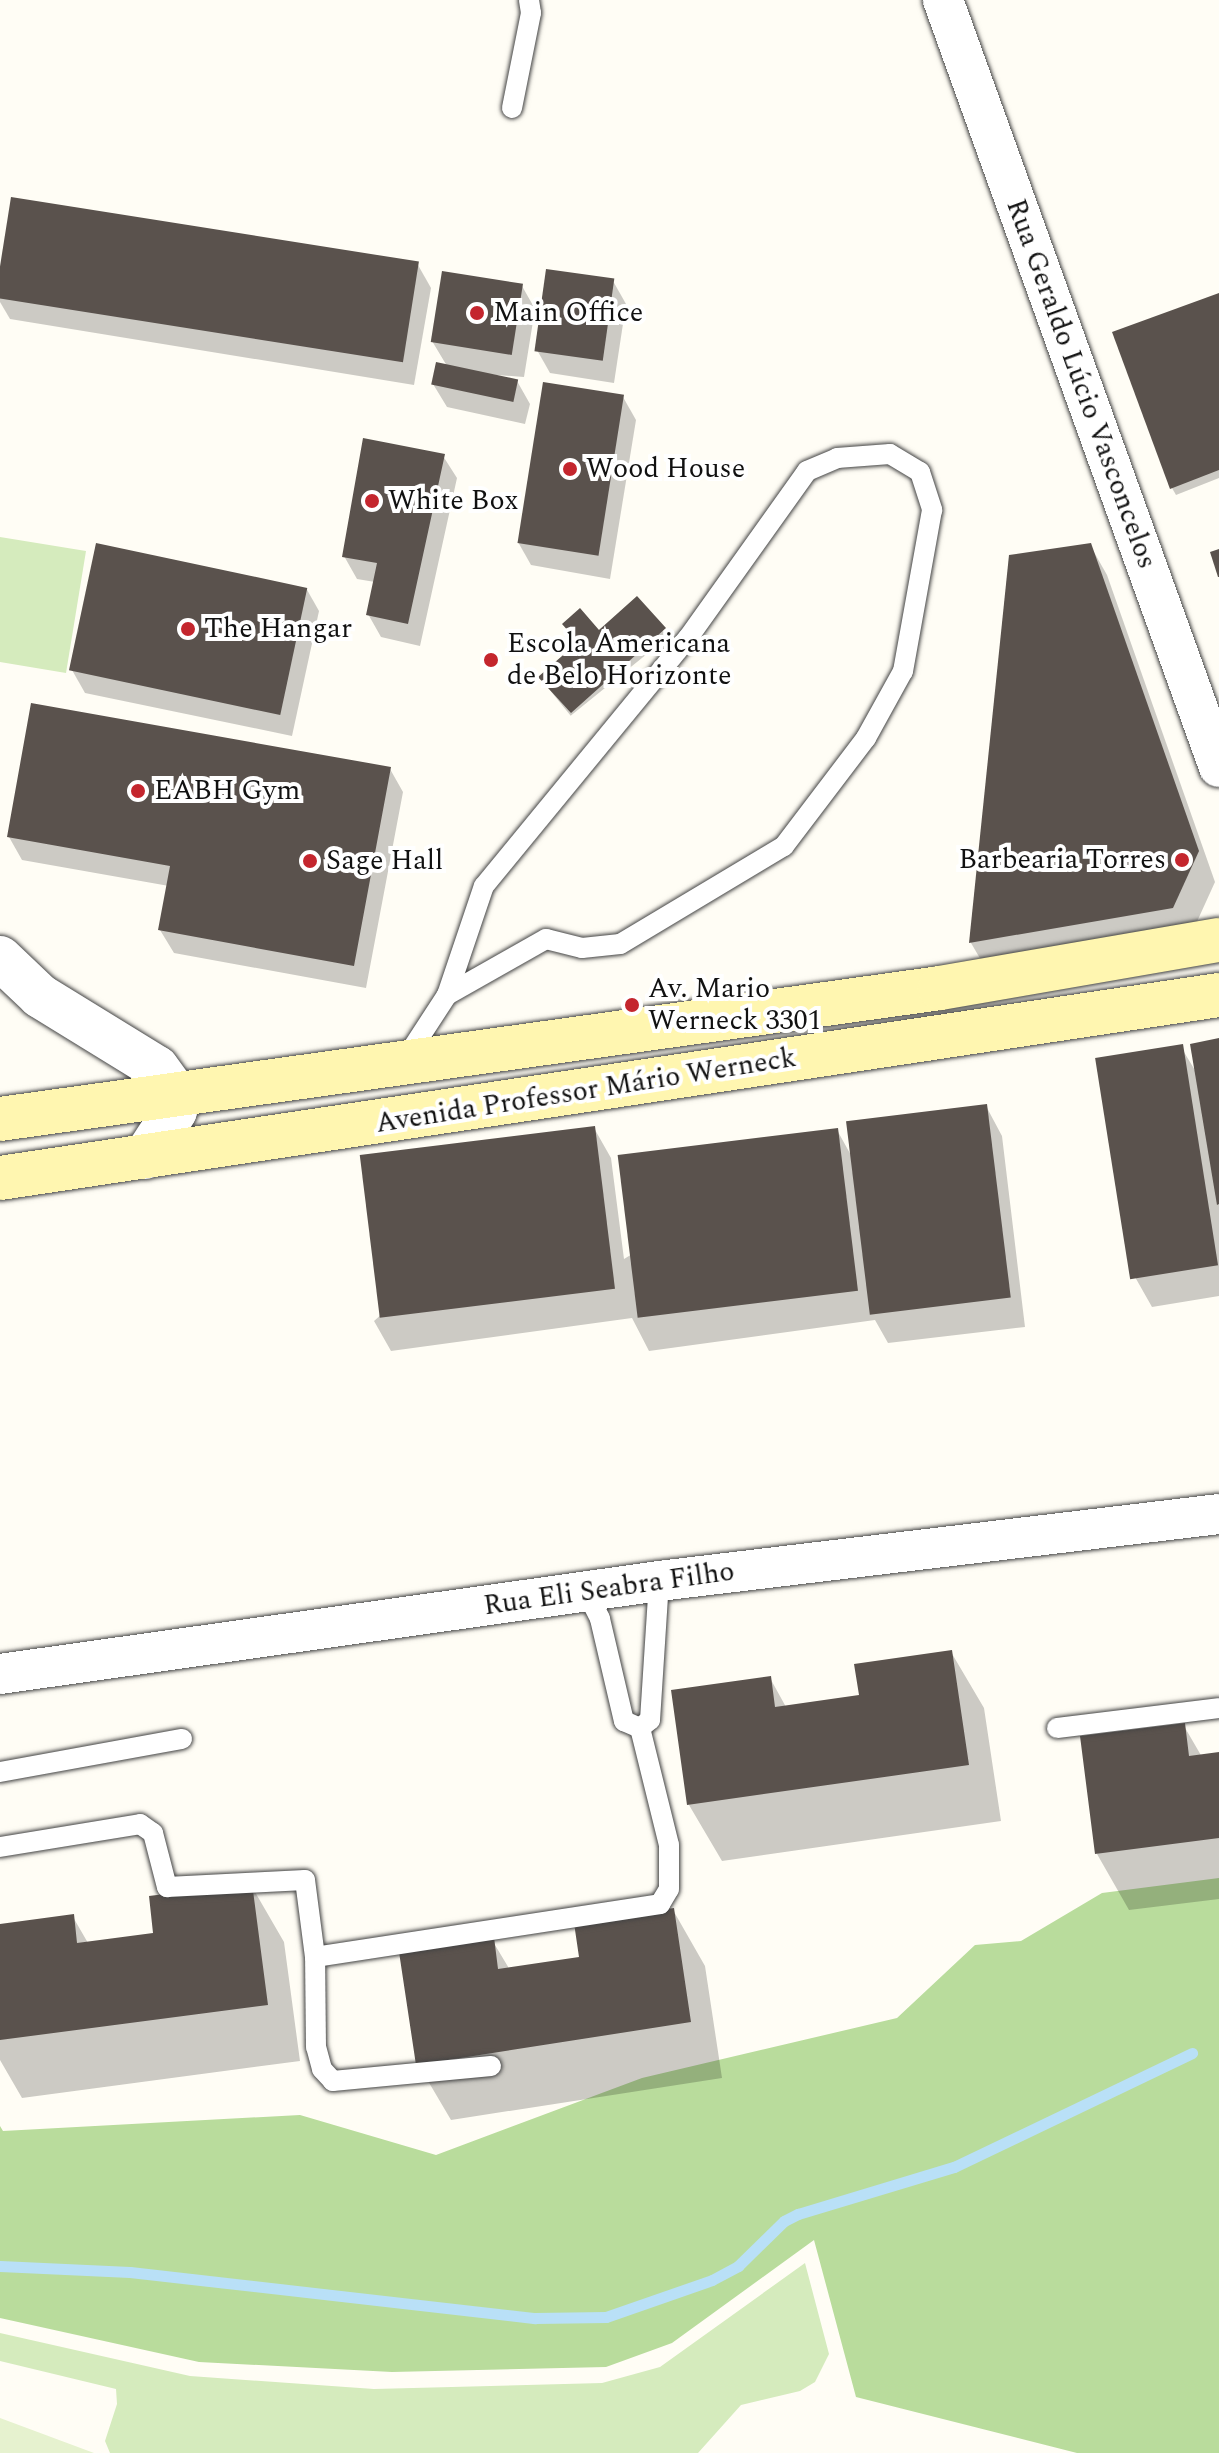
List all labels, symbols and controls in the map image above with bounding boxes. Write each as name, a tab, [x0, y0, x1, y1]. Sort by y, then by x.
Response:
street label: Rua Geraldo Lúcio Vasconcelos	[998, 195, 1164, 573]
place label: Main Office	[493, 296, 643, 330]
marker: Main Office	[468, 304, 486, 322]
place label: Wood House	[586, 452, 745, 486]
marker: Wood House	[561, 460, 579, 478]
place label: White Box	[388, 484, 518, 518]
marker: White Box	[363, 492, 381, 510]
place label: The Hangar	[204, 612, 352, 646]
marker: The Hangar	[179, 620, 197, 638]
place label: Escola Americana de Belo Horizonte	[507, 627, 732, 693]
marker: Escola Americana de Belo Horizonte	[482, 651, 500, 669]
place label: EABH Gym	[154, 774, 300, 808]
marker: EABH Gym	[129, 782, 147, 800]
place label: Barbearia Torres	[959, 843, 1166, 877]
place label: Sage Hall	[326, 844, 443, 878]
marker: Barbearia Torres	[1173, 851, 1191, 869]
marker: Sage Hall	[301, 852, 319, 870]
place label: Av. Mario Werneck 3301	[648, 972, 821, 1038]
marker: Av. Mario Werneck 3301	[623, 996, 641, 1014]
street label: Avenida Professor Mário Werneck	[373, 1041, 799, 1141]
street label: Rua Eli Seabra Filho	[481, 1555, 737, 1623]

